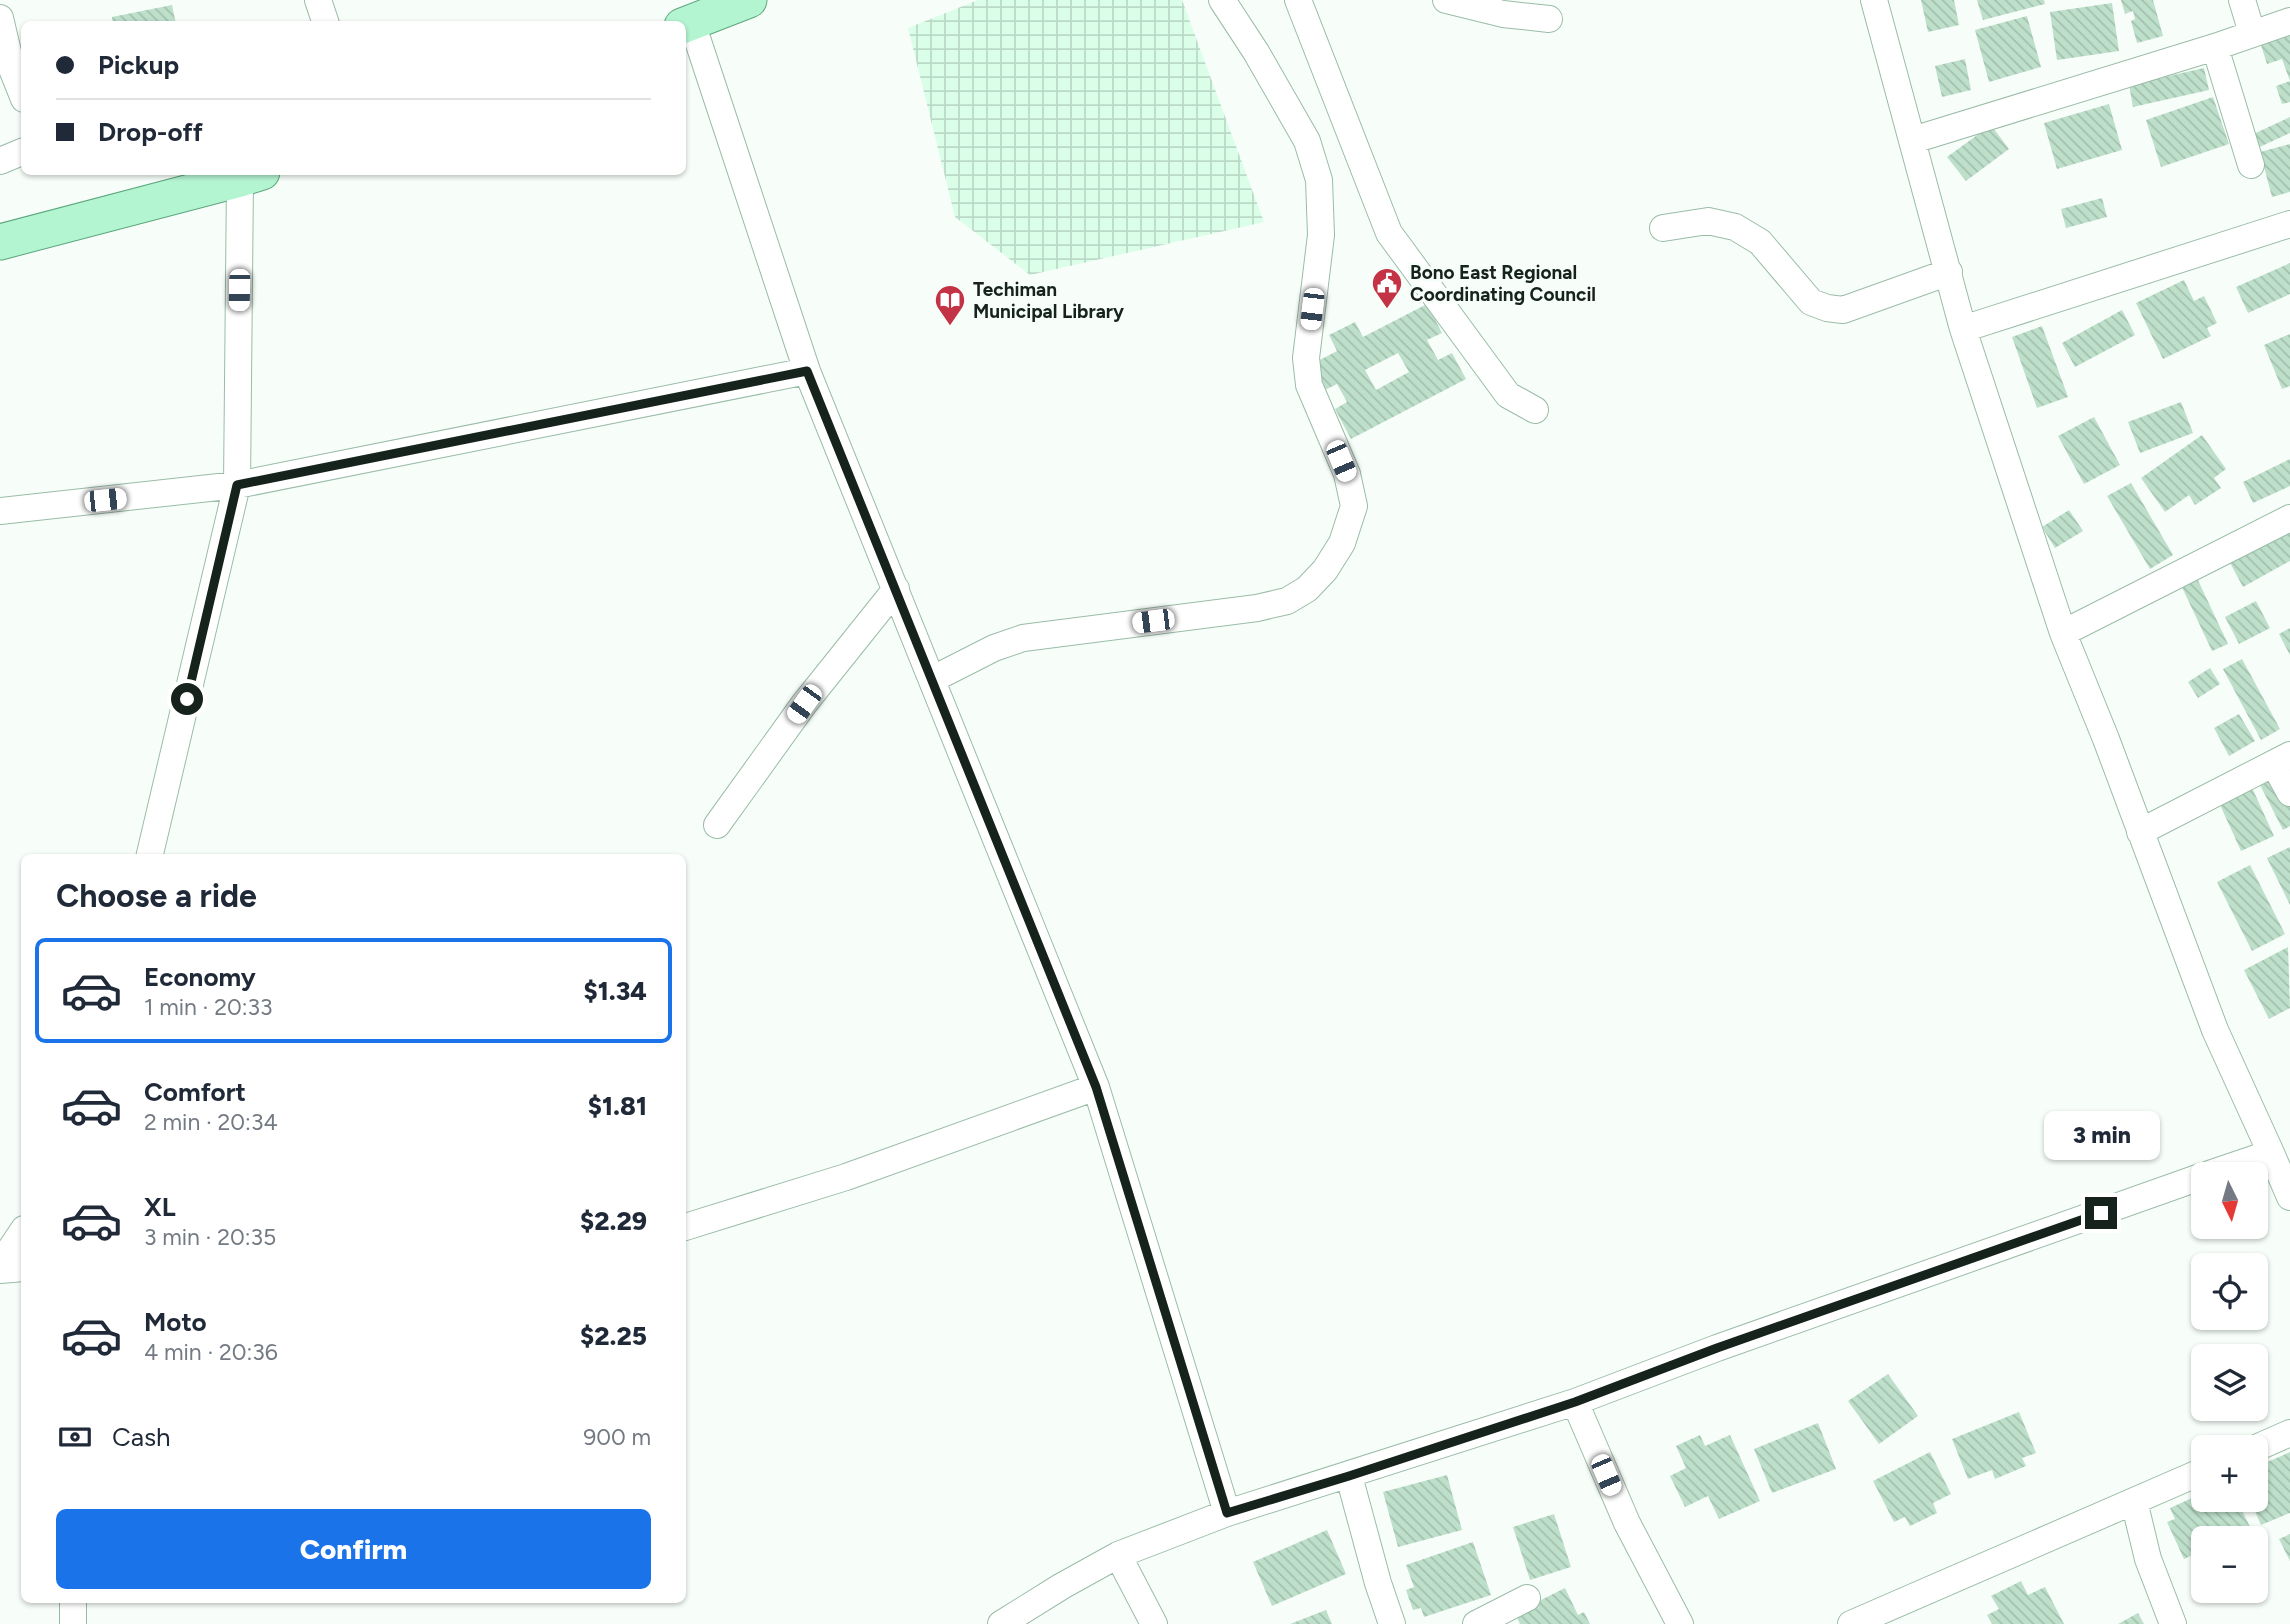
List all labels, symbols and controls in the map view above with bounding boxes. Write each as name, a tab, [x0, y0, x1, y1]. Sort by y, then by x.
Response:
text: Pickup	[98, 49, 179, 81]
text: Drop-off	[98, 116, 203, 148]
place label: Bono East Regional Coordinating Council	[1410, 261, 1596, 306]
public building icon: Bono East Regional Coordinating Council	[1370, 266, 1404, 310]
car	[229, 269, 250, 311]
place label: Techiman Municipal Library	[973, 278, 1124, 323]
library icon: Techiman Municipal Library	[933, 283, 967, 327]
car	[1300, 287, 1325, 331]
car	[1324, 438, 1359, 484]
car	[84, 487, 127, 513]
car	[1131, 608, 1176, 634]
car	[784, 681, 825, 727]
route start	[171, 683, 203, 715]
text: Choose a ride	[56, 877, 257, 915]
icon: car	[60, 959, 123, 1022]
text: Economy	[144, 961, 256, 993]
text: $1.34	[583, 975, 647, 1007]
text: 1 min · 20:33	[144, 993, 273, 1021]
icon: car	[60, 1074, 123, 1137]
text: Comfort	[144, 1076, 246, 1108]
text: $1.81	[588, 1090, 647, 1122]
text: 2 min · 20:34	[144, 1108, 278, 1136]
callout: 3 min	[2043, 1112, 2159, 1160]
text: 3 min	[2073, 1121, 2131, 1149]
north arrow	[2191, 1162, 2268, 1239]
map controls	[2191, 1162, 2268, 1603]
icon: car	[60, 1189, 123, 1252]
text: XL	[144, 1191, 176, 1223]
route end	[2085, 1197, 2117, 1229]
text: $2.29	[580, 1205, 647, 1237]
text: 3 min · 20:35	[144, 1223, 276, 1251]
button: locate	[2191, 1253, 2268, 1330]
icon: car	[60, 1304, 123, 1367]
text: Moto	[144, 1306, 207, 1338]
text: $2.25	[580, 1320, 647, 1352]
text: 4 min · 20:36	[144, 1338, 278, 1366]
button: layers	[2191, 1344, 2268, 1421]
icon: cash	[56, 1418, 94, 1456]
text: Cash	[112, 1421, 171, 1453]
text: 900 m	[583, 1423, 651, 1451]
button: +	[2191, 1435, 2268, 1512]
car	[1589, 1452, 1624, 1498]
button: Confirm	[56, 1509, 651, 1589]
button: −	[2191, 1526, 2268, 1603]

